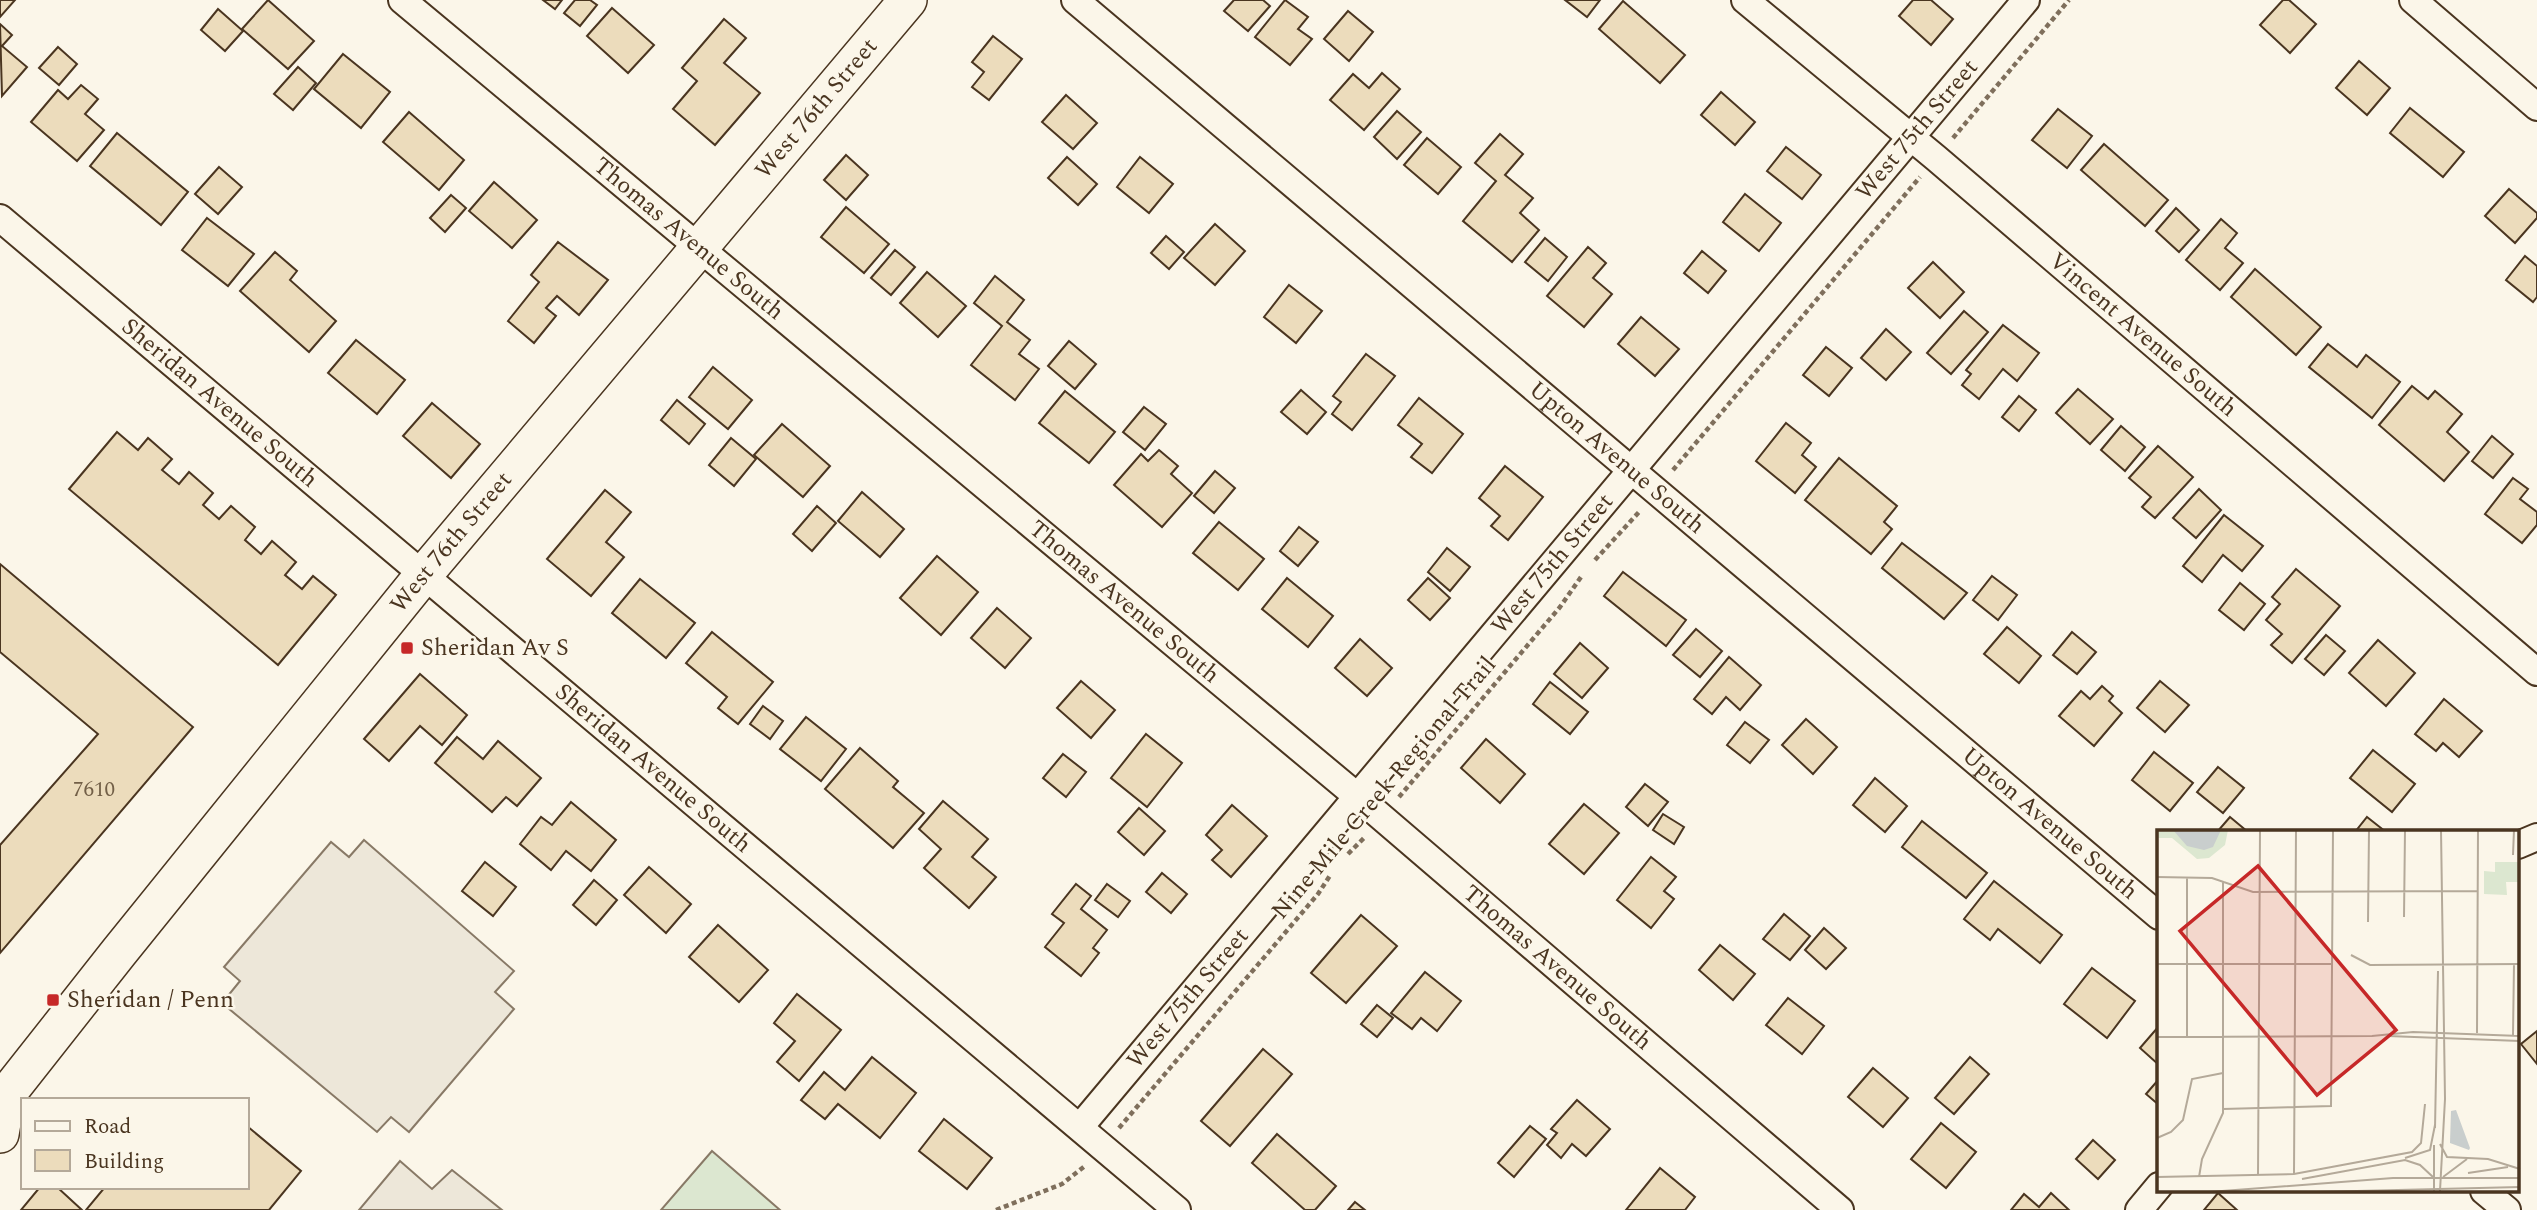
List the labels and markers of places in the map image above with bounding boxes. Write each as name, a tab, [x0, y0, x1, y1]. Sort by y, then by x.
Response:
place label: Sheridan Av S	[421, 630, 569, 666]
marker: Sheridan Av S	[399, 640, 415, 656]
place label: Sheridan / Penn	[67, 982, 234, 1018]
marker: Sheridan / Penn	[45, 992, 61, 1008]

